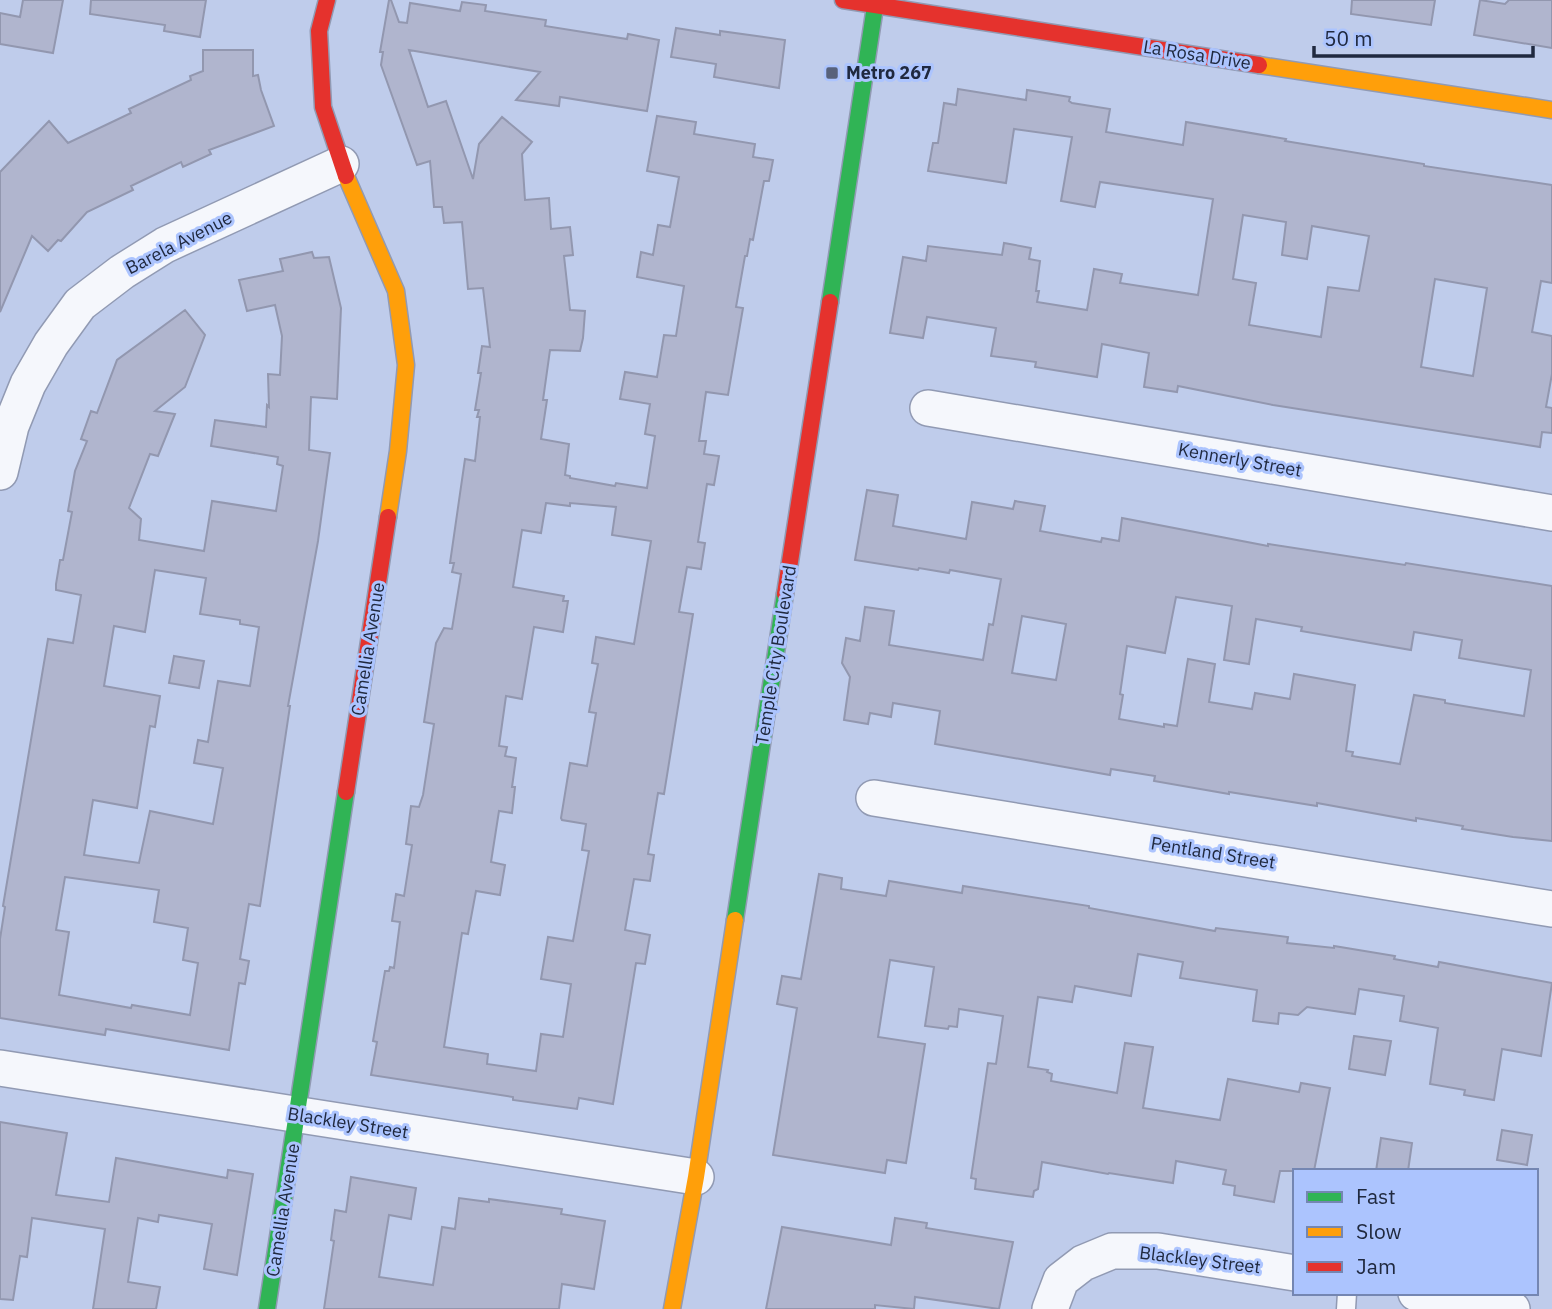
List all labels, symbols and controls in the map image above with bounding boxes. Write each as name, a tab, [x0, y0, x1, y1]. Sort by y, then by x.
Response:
scale bar	[1314, 14, 1533, 58]
text: 50 m	[1324, 24, 1373, 52]
street label: La Rosa Drive	[1142, 35, 1253, 74]
place label: Metro 267	[846, 61, 932, 84]
marker: Metro 267	[824, 65, 840, 81]
street label: Barela Avenue	[122, 206, 236, 279]
street label: Kennerly Street	[1176, 437, 1304, 482]
street label: Temple City Boulevard	[750, 564, 801, 746]
street label: Camellia Avenue	[346, 581, 389, 717]
street label: Pentland Street	[1149, 831, 1277, 874]
street label: Blackley Street	[286, 1102, 410, 1143]
street label: Camellia Avenue	[261, 1142, 304, 1278]
legend	[1293, 1169, 1538, 1295]
text: Fast	[1356, 1182, 1396, 1210]
text: Slow	[1356, 1217, 1402, 1245]
street label: Blackley Street	[1138, 1241, 1262, 1278]
text: Jam	[1356, 1252, 1396, 1280]

